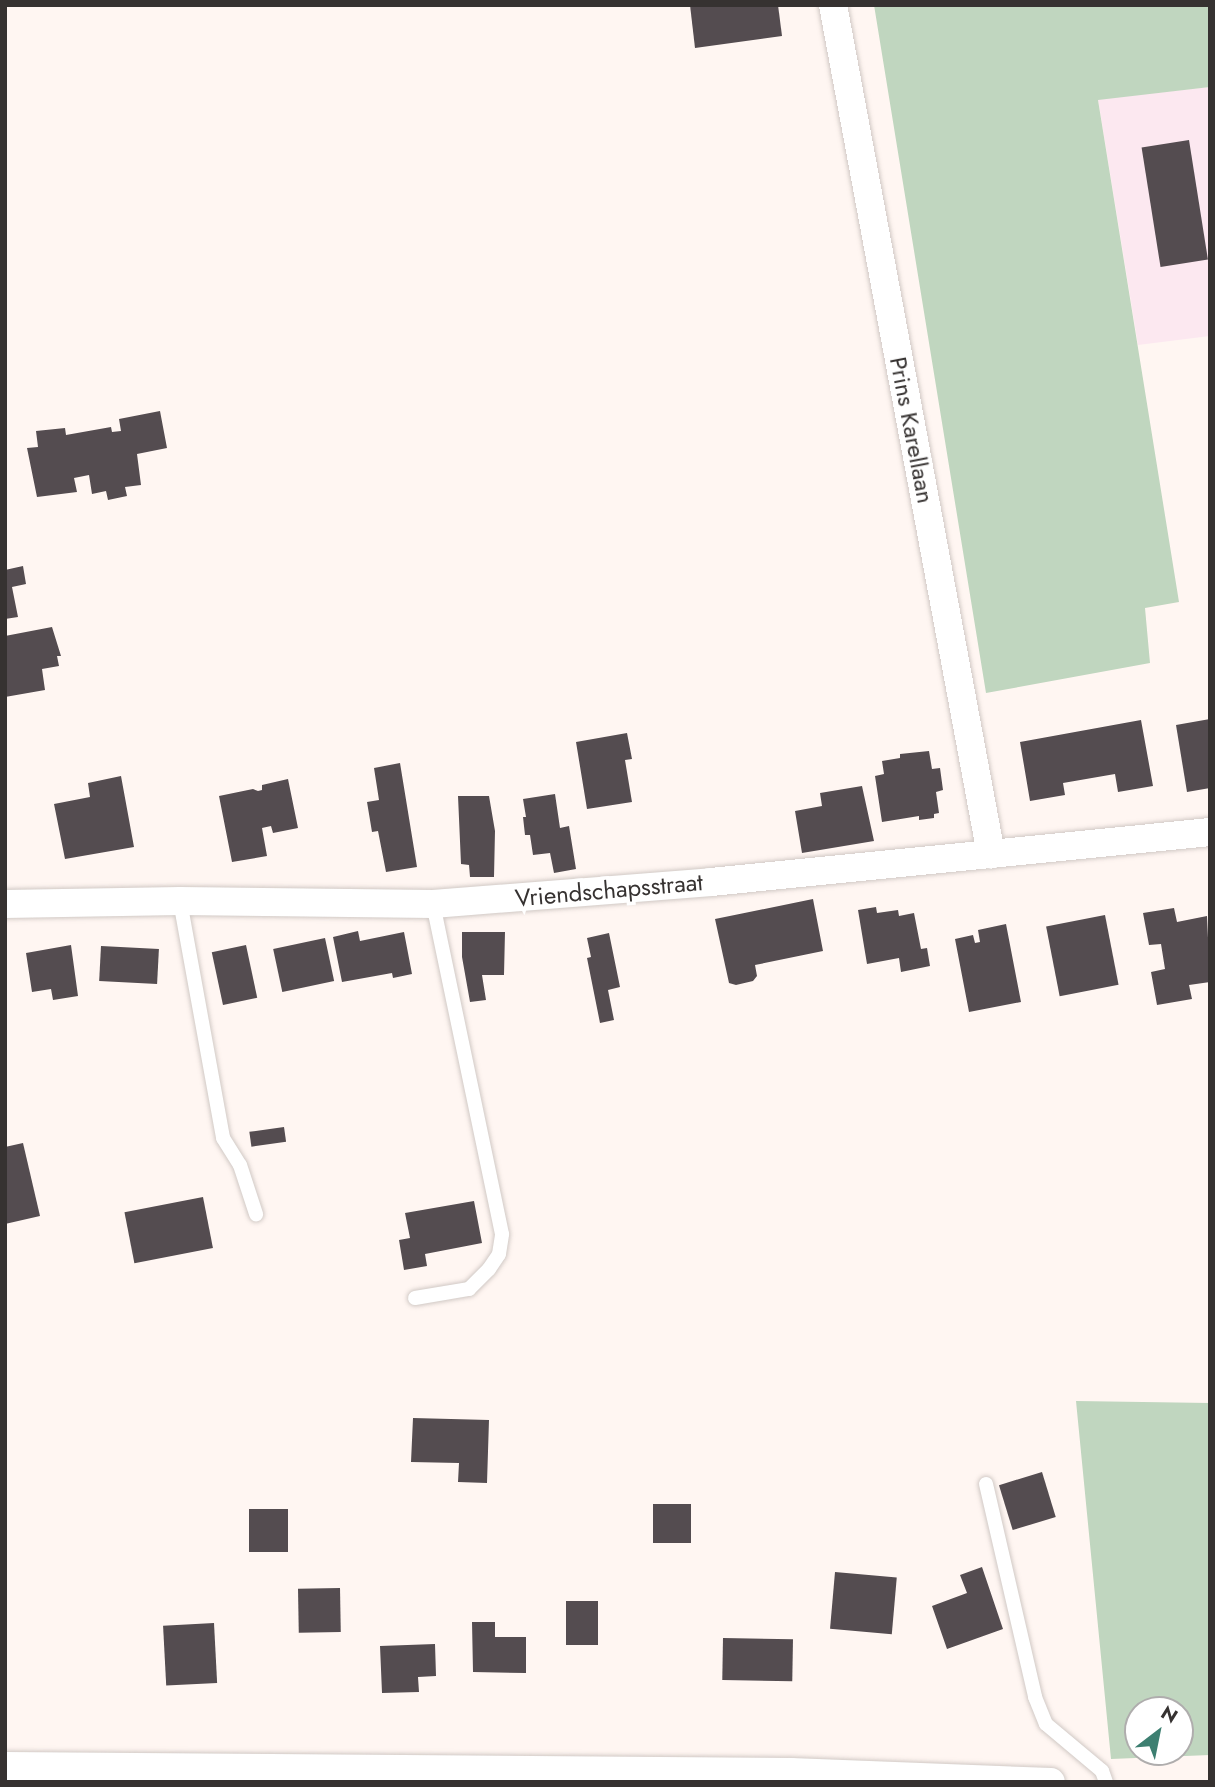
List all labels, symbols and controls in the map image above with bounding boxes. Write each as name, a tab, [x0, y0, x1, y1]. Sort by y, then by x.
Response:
street label: Prins Karellaan	[884, 354, 940, 506]
street label: Vriendschapsstraat	[514, 867, 704, 913]
north arrow	[1124, 1696, 1194, 1766]
text: N	[1156, 1699, 1183, 1730]

